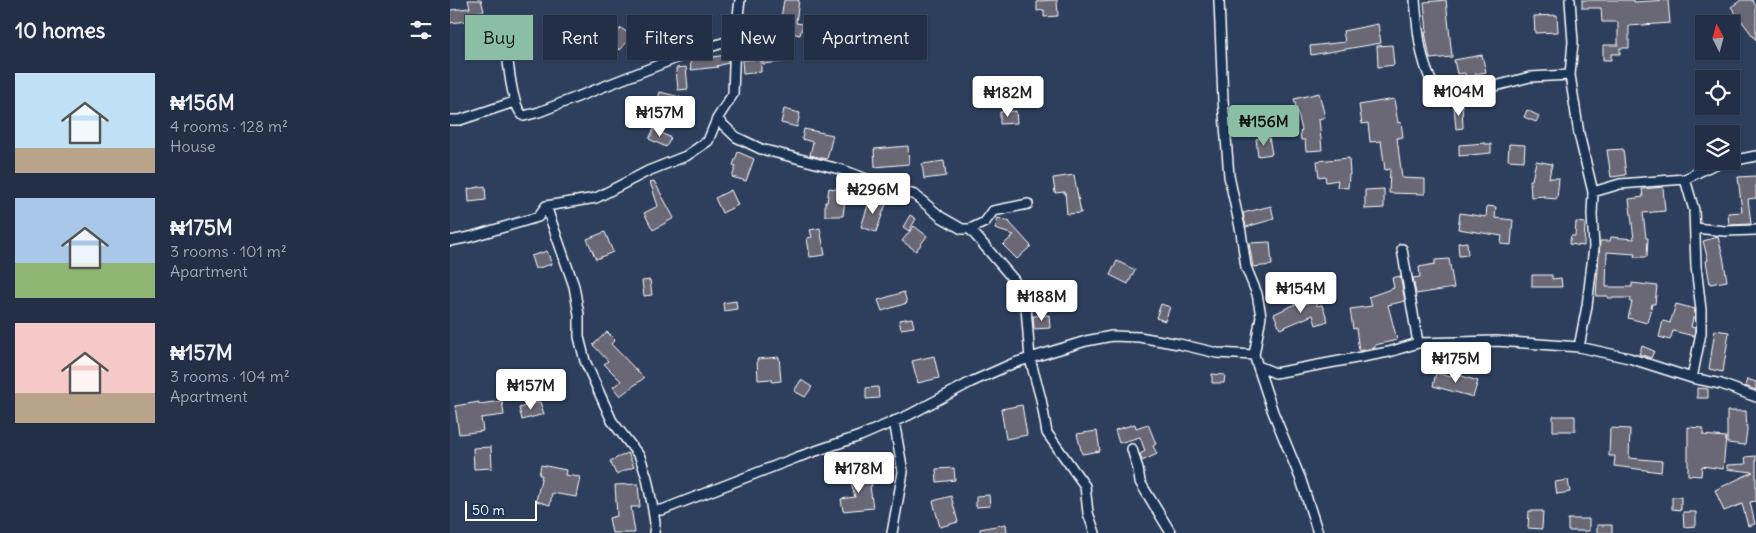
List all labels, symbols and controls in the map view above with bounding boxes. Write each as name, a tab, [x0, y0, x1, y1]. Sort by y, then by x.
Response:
chip: Buy	[465, 15, 533, 60]
chip: Rent	[543, 15, 617, 60]
chip: Filters	[627, 15, 712, 60]
chip: New	[722, 15, 794, 60]
chip: Apartment	[804, 15, 927, 60]
north arrow	[1695, 15, 1740, 60]
map controls	[1695, 15, 1740, 170]
icon: filters	[407, 16, 435, 44]
text: 10 homes	[15, 17, 105, 44]
button: locate	[1695, 70, 1740, 115]
pin: ₦104M	[1424, 74, 1494, 117]
pin: ₦182M	[973, 76, 1043, 118]
text: ₦104M	[1434, 81, 1484, 101]
text: ₦182M	[984, 82, 1032, 102]
text: ₦156M	[170, 89, 235, 116]
icon: home	[55, 93, 115, 153]
pin: ₦157M	[625, 96, 695, 138]
text: ₦157M	[636, 102, 684, 122]
pin: ₦156M	[1229, 104, 1299, 147]
text: ₦156M	[1239, 111, 1289, 131]
text: 4 rooms · 128 m²	[170, 116, 288, 136]
button: layers	[1695, 125, 1740, 170]
text: House	[170, 136, 216, 156]
pin: ₦296M	[838, 172, 908, 215]
text: ₦296M	[847, 179, 899, 199]
text: ₦175M	[170, 214, 233, 241]
icon: home	[55, 218, 115, 278]
text: 3 rooms · 101 m²	[170, 241, 287, 261]
text: Apartment	[170, 261, 248, 281]
pin: ₦154M	[1266, 272, 1336, 314]
text: ₦154M	[1276, 278, 1326, 298]
pin: ₦188M	[1007, 280, 1077, 322]
text: ₦188M	[1017, 286, 1067, 306]
text: ₦157M	[170, 339, 233, 366]
pin: ₦175M	[1421, 342, 1491, 384]
icon: home	[55, 343, 115, 403]
text: ₦175M	[1432, 348, 1480, 368]
text: 3 rooms · 104 m²	[170, 366, 290, 386]
pin: ₦157M	[496, 368, 566, 411]
text: ₦157M	[507, 375, 555, 395]
text: Apartment	[170, 386, 248, 406]
pin: ₦178M	[824, 452, 894, 494]
text: ₦178M	[835, 458, 883, 478]
scale bar	[465, 498, 538, 521]
text: 50 m	[472, 501, 505, 519]

